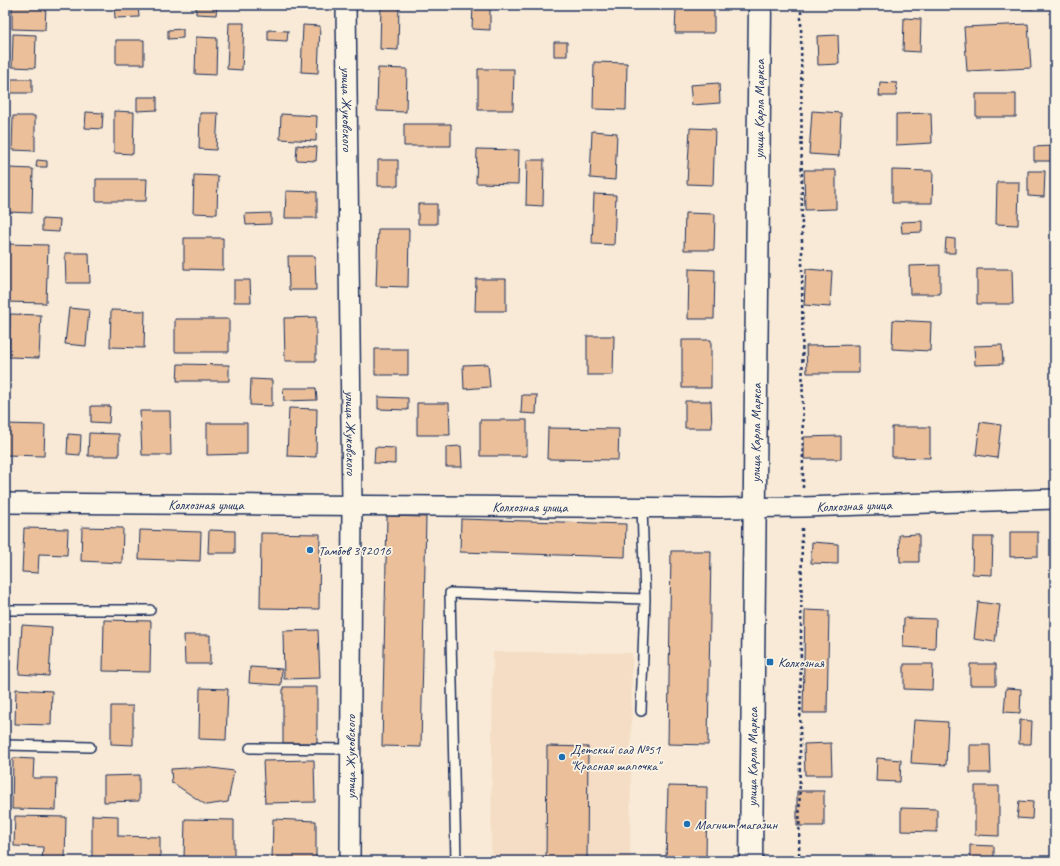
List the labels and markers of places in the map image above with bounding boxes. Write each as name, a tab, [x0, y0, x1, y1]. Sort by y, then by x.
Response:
place label: Тамбов 392016	[318, 542, 391, 559]
marker: Тамбов 392016	[305, 545, 315, 555]
place label: Колхозная	[778, 654, 825, 671]
marker: Колхозная	[765, 657, 775, 667]
place label: Детский сад №51 "Красная шапочка"	[570, 741, 663, 774]
marker: Детский сад №51 "Красная шапочка"	[557, 752, 567, 762]
place label: Магнит магазин	[695, 816, 778, 833]
marker: Магнит магазин	[682, 819, 692, 829]

